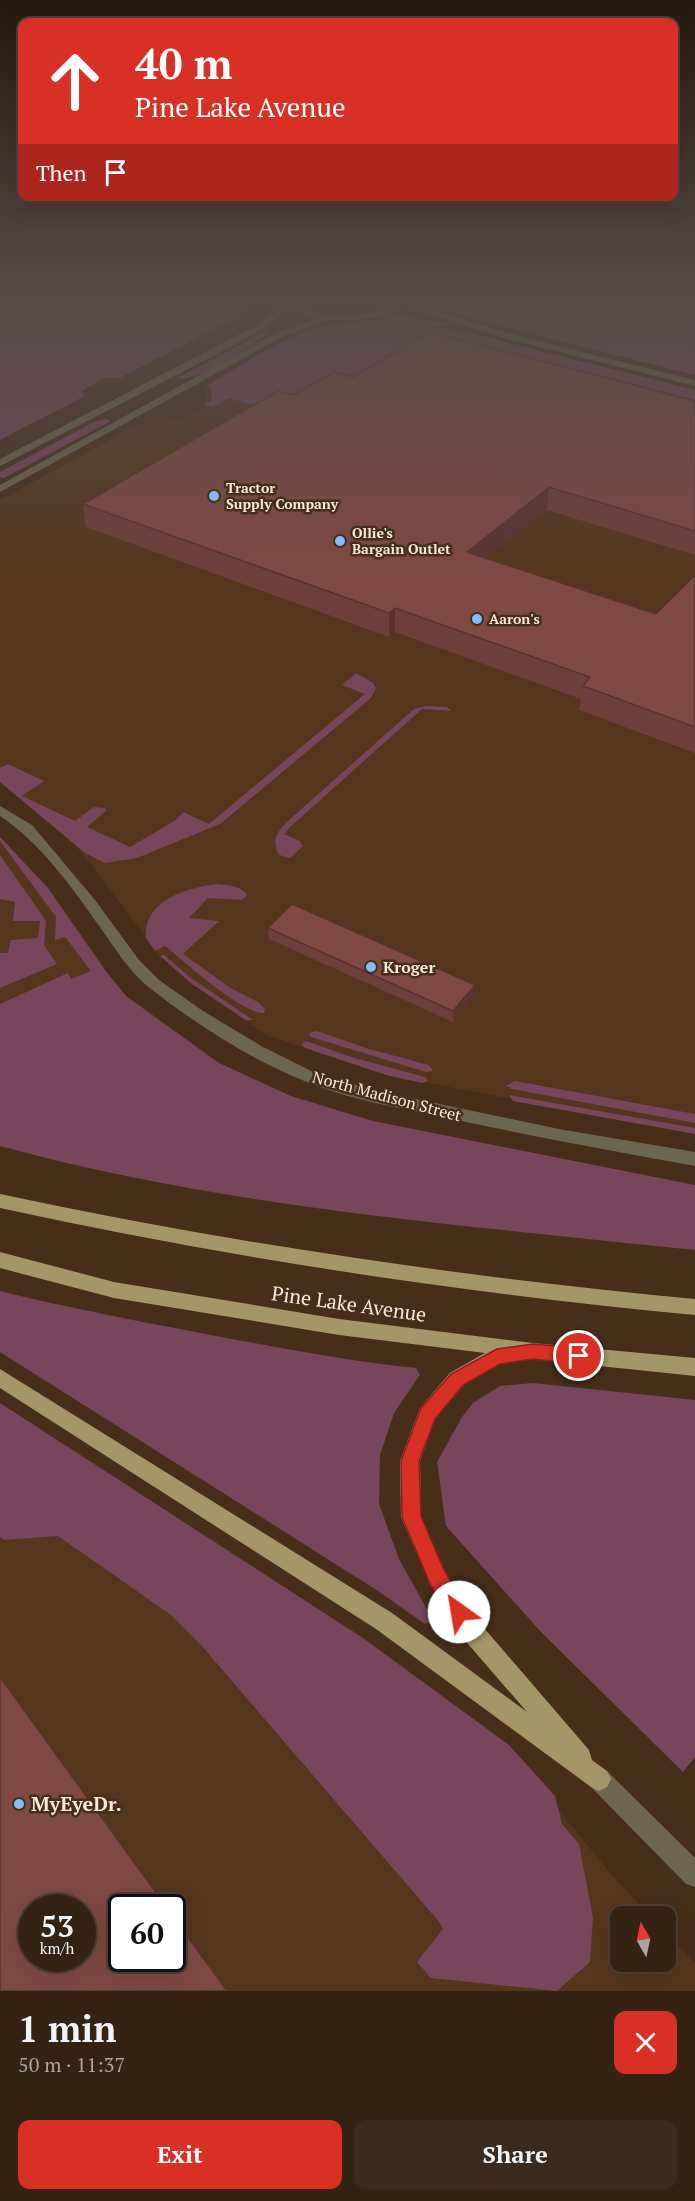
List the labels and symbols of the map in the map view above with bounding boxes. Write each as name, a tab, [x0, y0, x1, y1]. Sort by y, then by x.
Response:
place label: Tractor Supply Company	[226, 478, 339, 513]
marker: Tractor Supply Company	[207, 489, 221, 503]
place label: Ollie's Bargain Outlet	[352, 523, 451, 558]
marker: Ollie's Bargain Outlet	[333, 534, 347, 548]
place label: Aaron's	[489, 609, 540, 628]
marker: Aaron's	[470, 612, 484, 626]
place label: Kroger	[383, 956, 435, 978]
marker: Kroger	[364, 960, 378, 974]
street label: North Madison Street	[310, 1066, 464, 1126]
street label: Pine Lake Avenue	[270, 1279, 428, 1328]
pin	[553, 1330, 604, 1381]
position arrow	[427, 1580, 491, 1644]
place label: MyEyeDr.	[31, 1790, 122, 1817]
marker: MyEyeDr.	[12, 1797, 26, 1811]
speed limit sign: 60	[108, 1894, 186, 1972]
north arrow	[610, 1906, 676, 1972]

